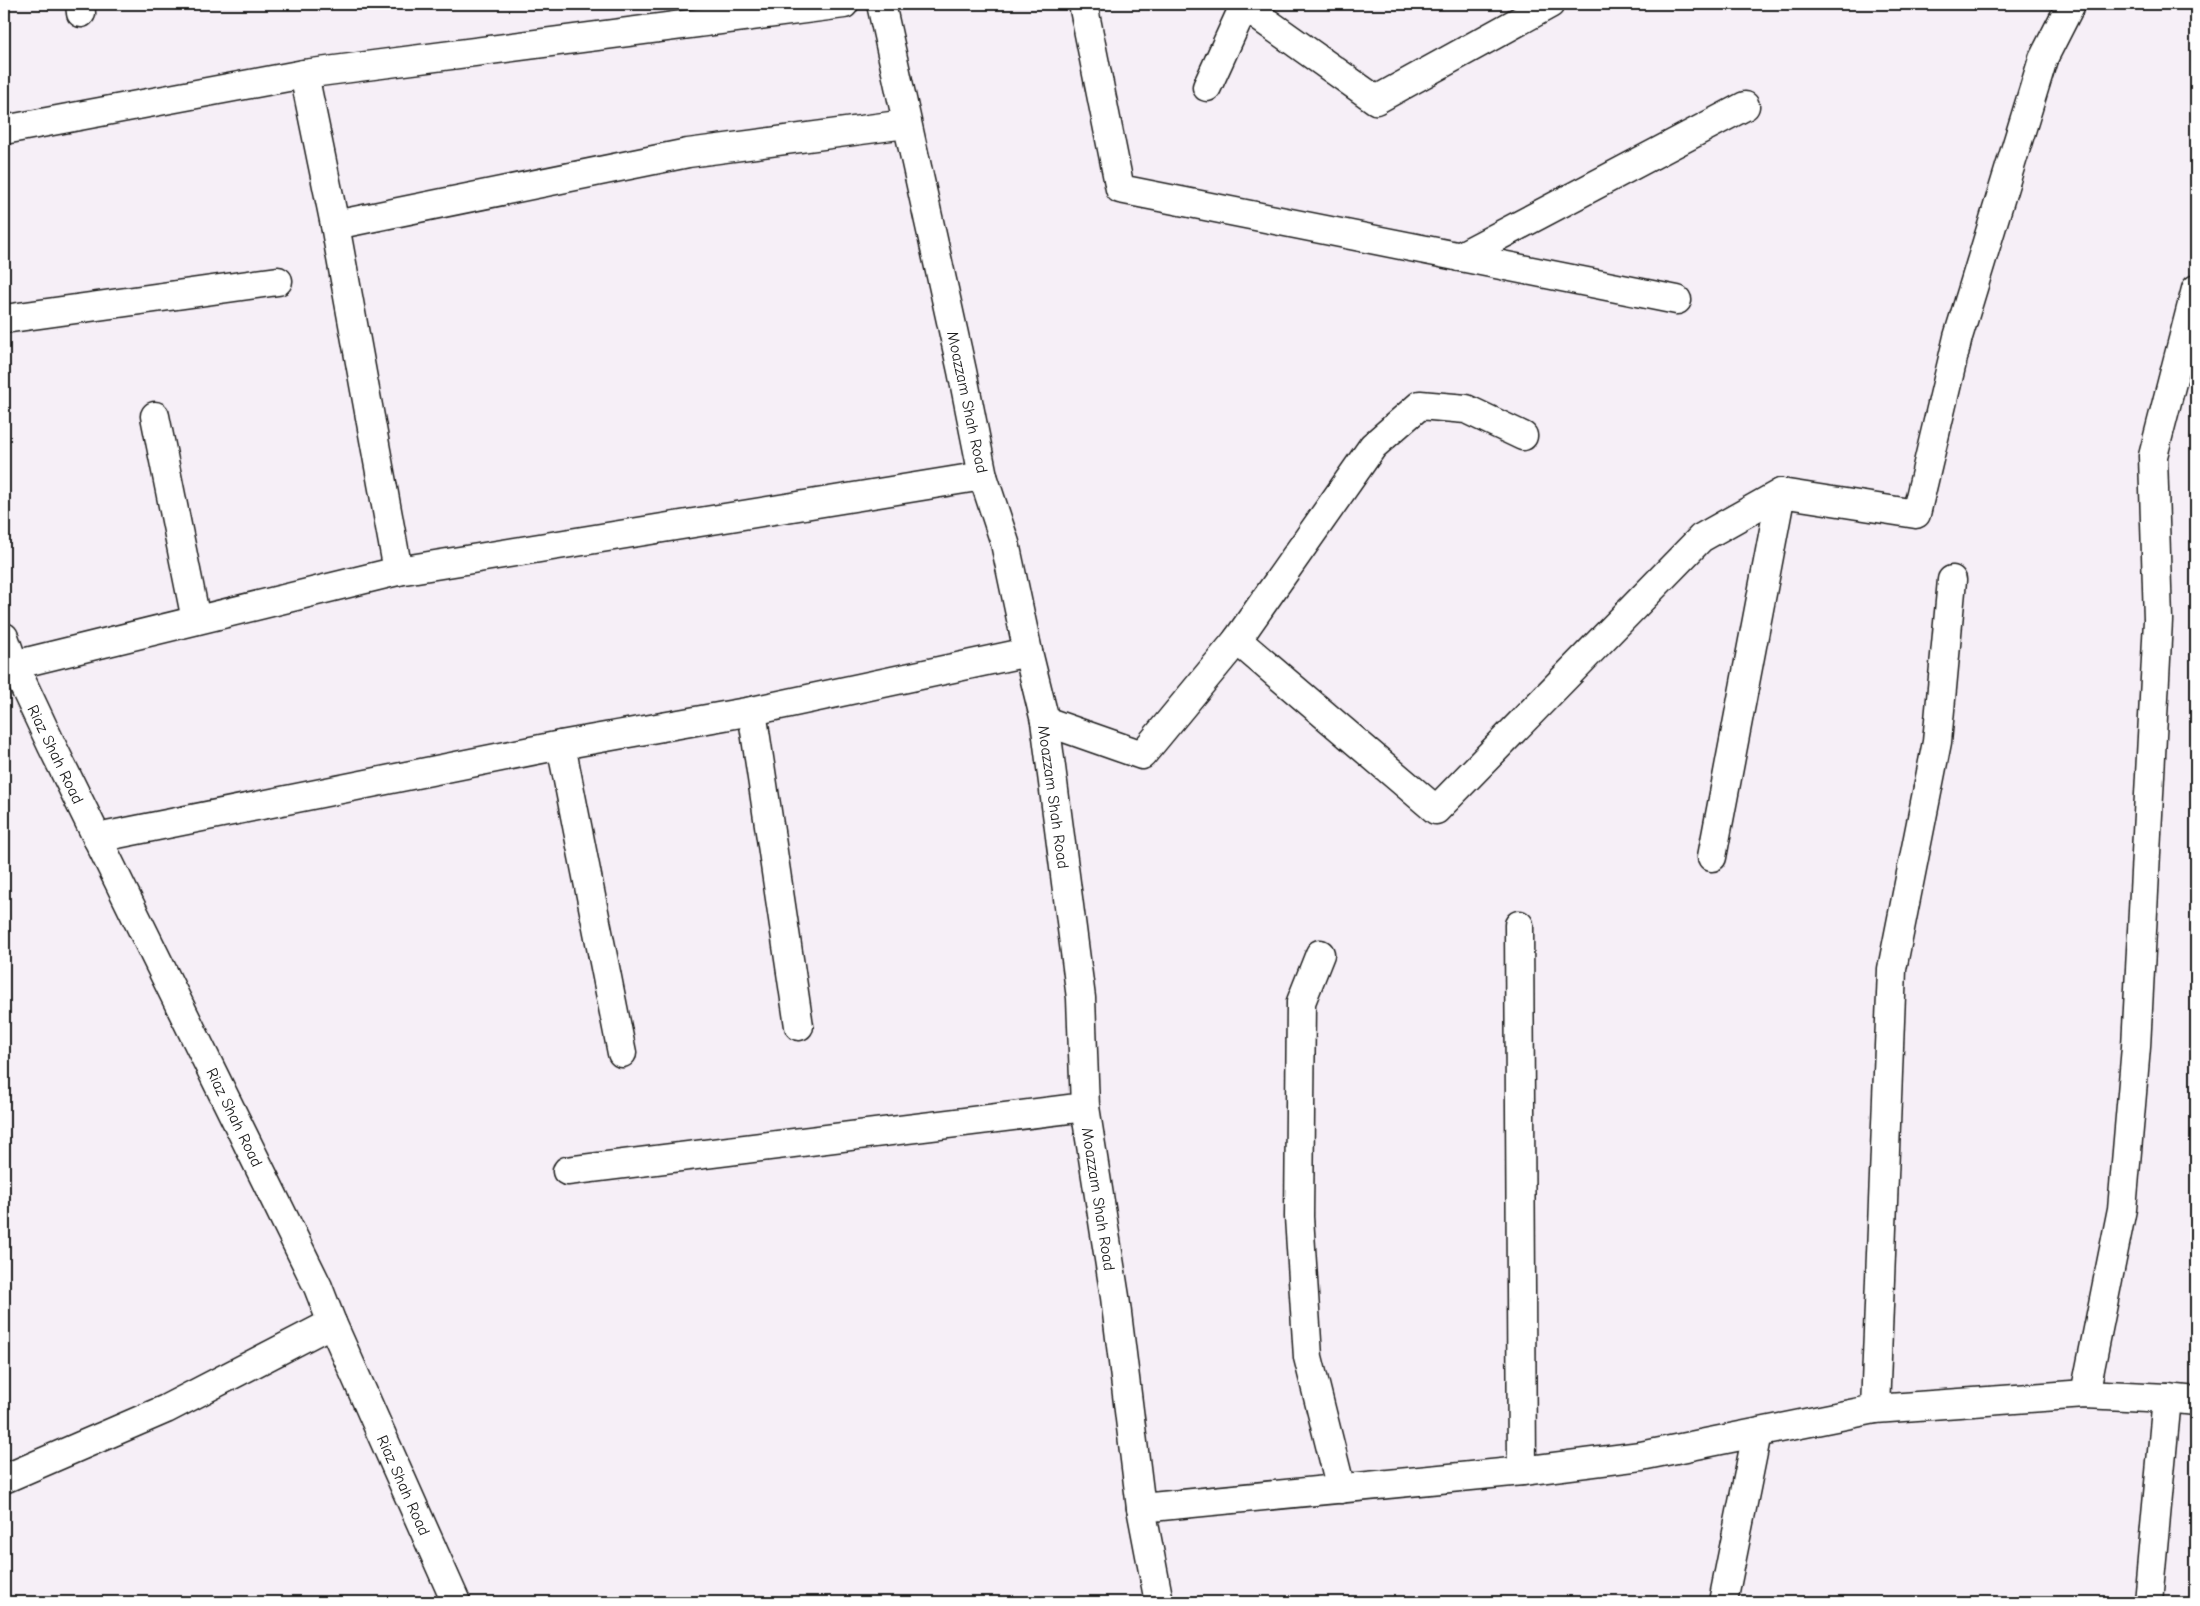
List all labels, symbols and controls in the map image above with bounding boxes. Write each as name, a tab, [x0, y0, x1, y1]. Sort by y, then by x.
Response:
street label: Moazzam Shah Road	[943, 330, 991, 475]
street label: Riaz Shah Road	[23, 702, 87, 807]
street label: Moazzam Shah Road	[1034, 724, 1072, 870]
street label: Riaz Shah Road	[202, 1065, 266, 1170]
street label: Moazzam Shah Road	[1078, 1126, 1118, 1272]
street label: Riaz Shah Road	[373, 1432, 433, 1538]

